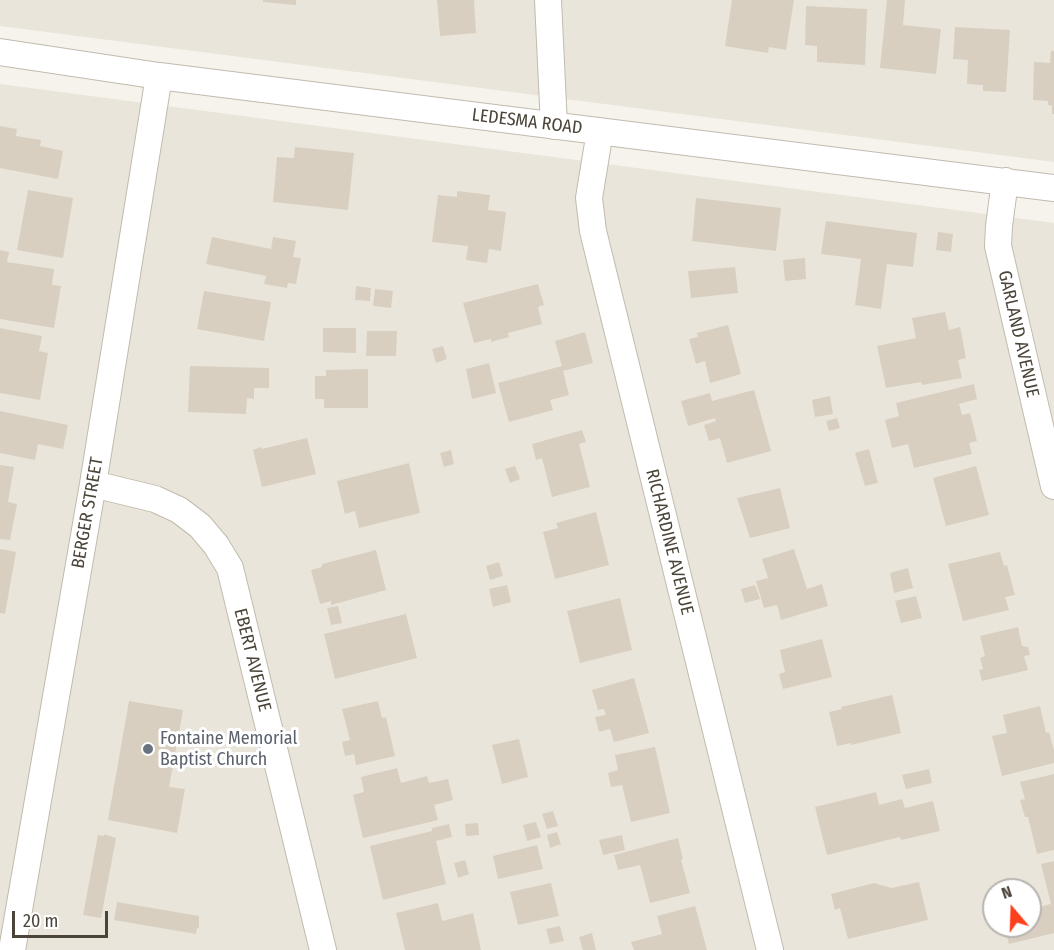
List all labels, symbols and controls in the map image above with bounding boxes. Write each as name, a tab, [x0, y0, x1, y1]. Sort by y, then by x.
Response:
street label: LEDESMA ROAD	[471, 105, 583, 139]
street label: GARLAND AVENUE	[993, 269, 1043, 399]
street label: BERGER STREET	[68, 456, 108, 570]
street label: RICHARDINE AVENUE	[640, 467, 698, 617]
street label: EBERT AVENUE	[229, 606, 275, 714]
place label: Fontaine Memorial Baptist Church	[160, 728, 297, 771]
marker: Fontaine Memorial Baptist Church	[141, 742, 155, 756]
north arrow	[982, 878, 1042, 938]
text: N	[999, 882, 1014, 903]
scale bar	[15, 899, 111, 937]
text: 20 m	[23, 910, 58, 932]

